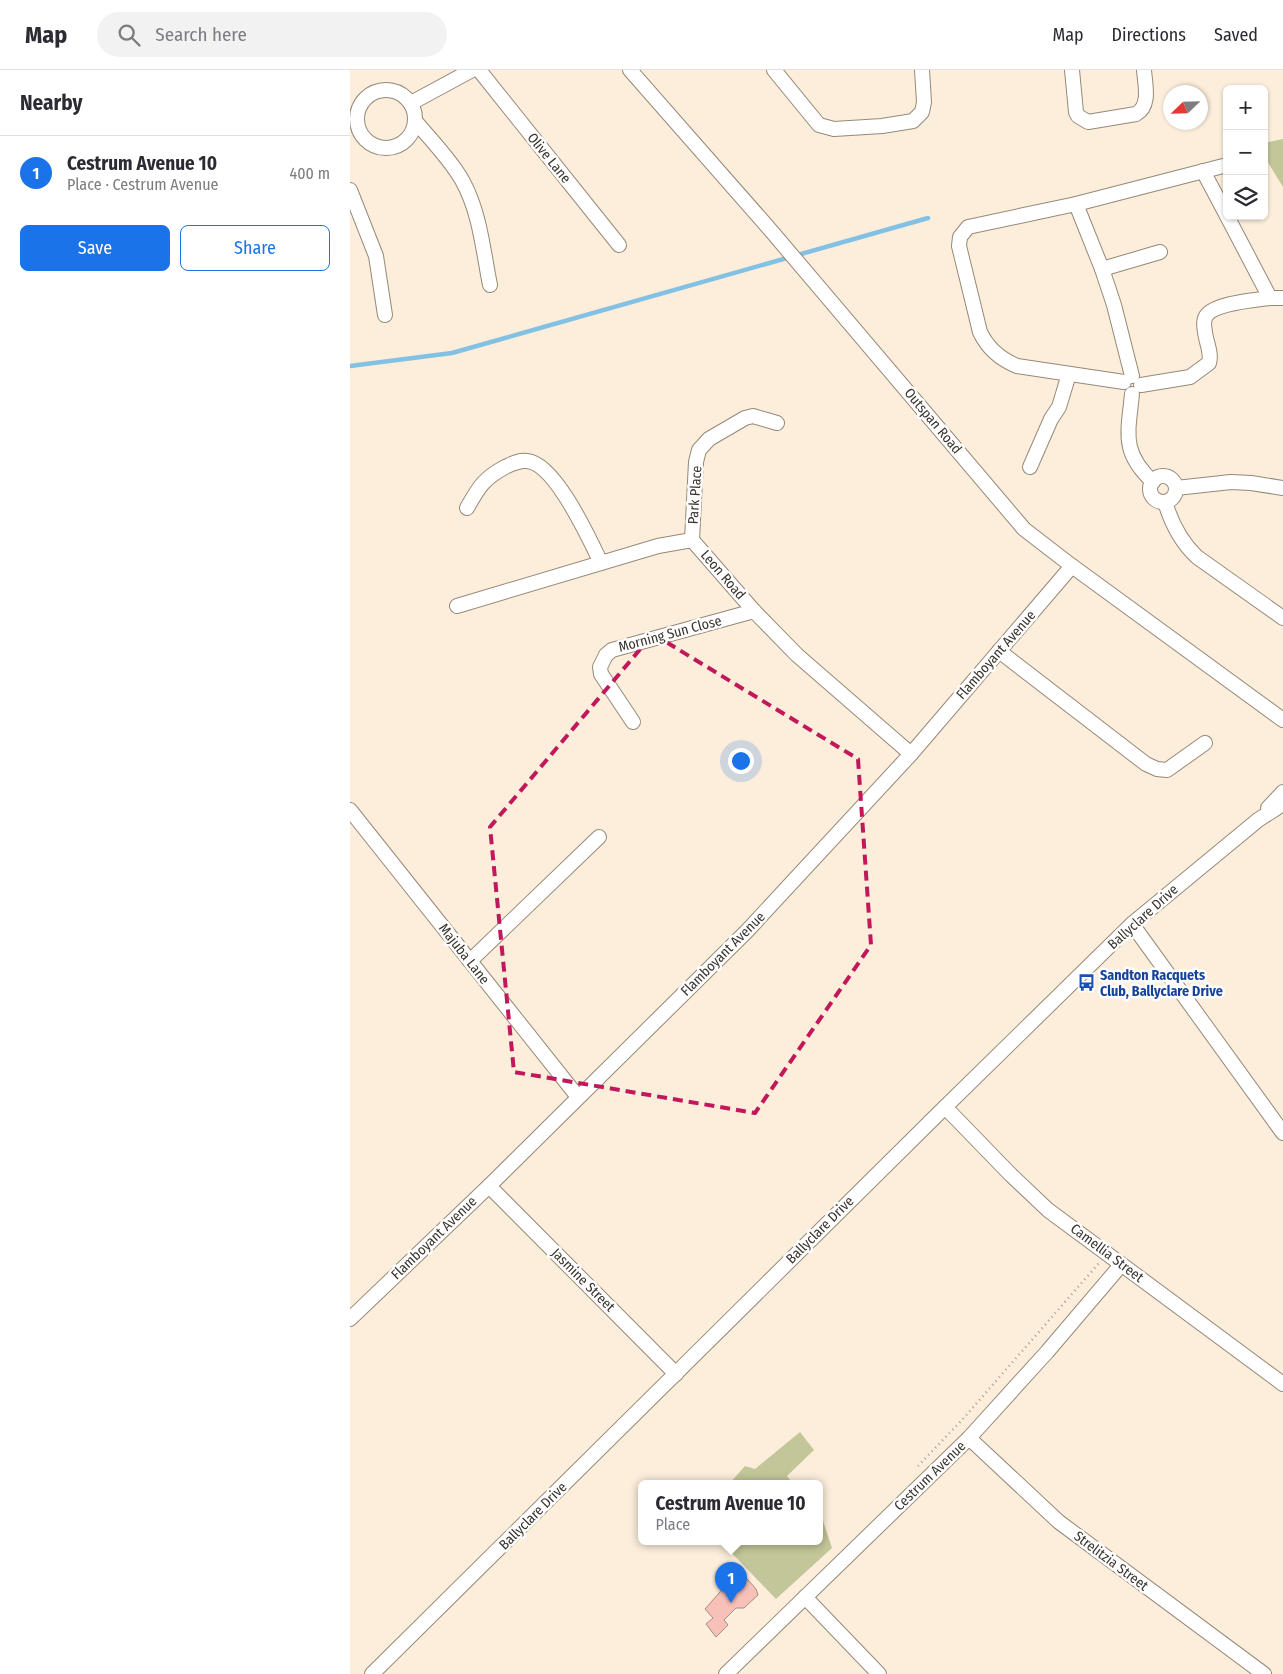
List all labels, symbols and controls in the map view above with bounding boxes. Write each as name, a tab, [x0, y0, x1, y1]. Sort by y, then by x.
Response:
search box	[97, 12, 447, 57]
text: Map	[25, 21, 67, 49]
icon: search	[115, 21, 143, 49]
text: Search here	[155, 23, 247, 46]
text: Map	[1052, 24, 1084, 46]
text: Directions	[1112, 24, 1186, 46]
text: Saved	[1214, 24, 1258, 46]
north arrow	[1163, 85, 1208, 130]
map controls	[1223, 85, 1268, 220]
button: +	[1223, 85, 1268, 130]
text: Nearby	[20, 90, 82, 116]
street label: Olive Lane	[524, 129, 574, 187]
button: −	[1223, 130, 1268, 175]
text: Cestrum Avenue 10	[67, 152, 217, 175]
text: 1	[33, 164, 39, 183]
text: 400 m	[290, 164, 330, 183]
text: Place · Cestrum Avenue	[67, 175, 218, 194]
button: layers	[1223, 175, 1268, 220]
button: Save	[20, 225, 170, 271]
button: Share	[180, 225, 330, 271]
street label: Outspan Road	[901, 385, 965, 457]
street label: Park Place	[684, 465, 706, 525]
street label: Leon Road	[697, 547, 749, 603]
street label: Flamboyant Avenue	[953, 607, 1039, 703]
street label: Morning Sun Close	[617, 612, 724, 656]
your location	[728, 748, 754, 774]
street label: Ballyclare Drive	[1104, 881, 1182, 953]
street label: Flamboyant Avenue	[677, 908, 769, 1000]
street label: Majuba Lane	[435, 920, 493, 988]
place label: Sandton Racquets Club, Ballyclare Drive	[1100, 967, 1223, 1000]
bus stop icon: Sandton Racquets Club, Ballyclare Drive	[1076, 973, 1096, 993]
street label: Flamboyant Avenue	[388, 1193, 480, 1283]
street label: Ballyclare Drive	[783, 1193, 857, 1267]
street label: Camellia Street	[1067, 1220, 1147, 1286]
street label: Jasmine Street	[548, 1245, 619, 1316]
street label: Cestrum Avenue	[891, 1438, 969, 1514]
street label: Ballyclare Drive	[496, 1479, 570, 1553]
popup	[638, 1480, 823, 1545]
text: Cestrum Avenue 10	[655, 1492, 806, 1515]
text: Place	[655, 1515, 690, 1534]
street label: Strelitzia Street	[1071, 1528, 1152, 1595]
pin: 1	[715, 1562, 747, 1603]

